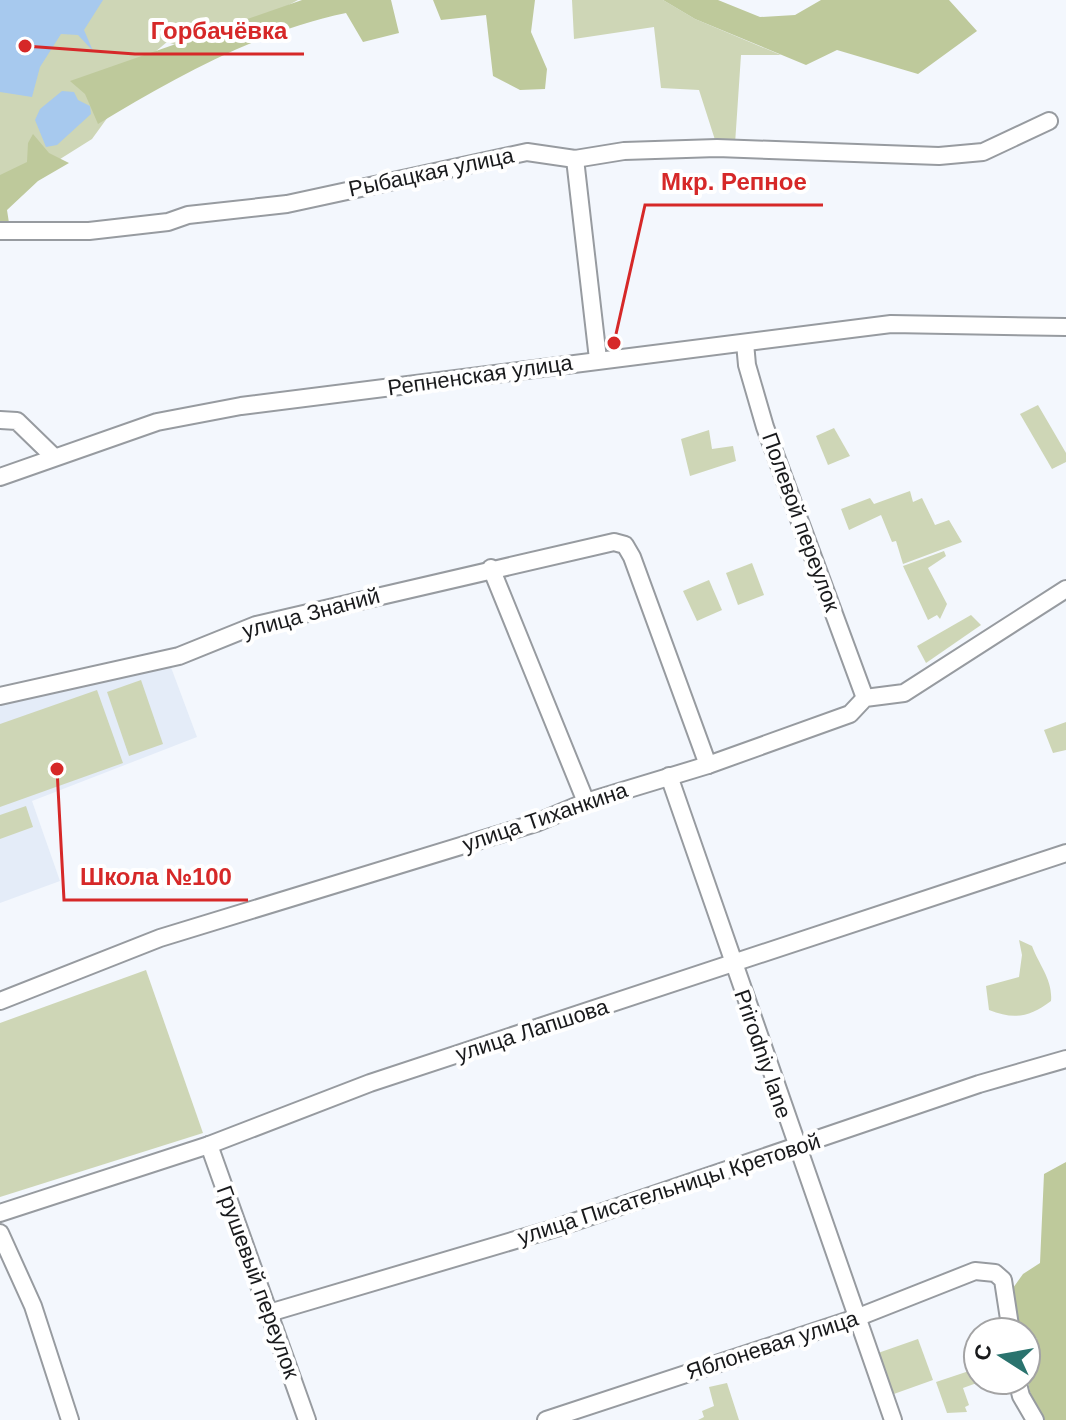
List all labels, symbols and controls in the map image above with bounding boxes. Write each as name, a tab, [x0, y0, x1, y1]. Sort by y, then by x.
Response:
callout: Горбачёвка	[135, 6, 304, 54]
text: Горбачёвка	[151, 17, 288, 44]
street label: Рыбацкая улица	[346, 142, 517, 202]
callout: Мкр. Репное	[645, 157, 823, 205]
text: Мкр. Репное	[661, 168, 807, 195]
street label: Репненская улица	[386, 350, 575, 400]
street label: Полевой переулок	[757, 429, 845, 615]
street label: улица Знаний	[240, 583, 382, 643]
street label: улица Тиханкина	[459, 777, 631, 857]
callout: Школа №100	[64, 852, 248, 900]
text: Школа №100	[80, 863, 232, 890]
street label: Prirodniy lane	[729, 986, 797, 1122]
street label: улица Лапшова	[453, 993, 612, 1066]
street label: улица Писательницы Кретовой	[515, 1128, 823, 1250]
street label: Грушевый переулок	[211, 1182, 305, 1382]
street label: Яблоневая улица	[683, 1305, 862, 1385]
north arrow	[962, 1316, 1042, 1396]
text: С	[969, 1342, 997, 1362]

